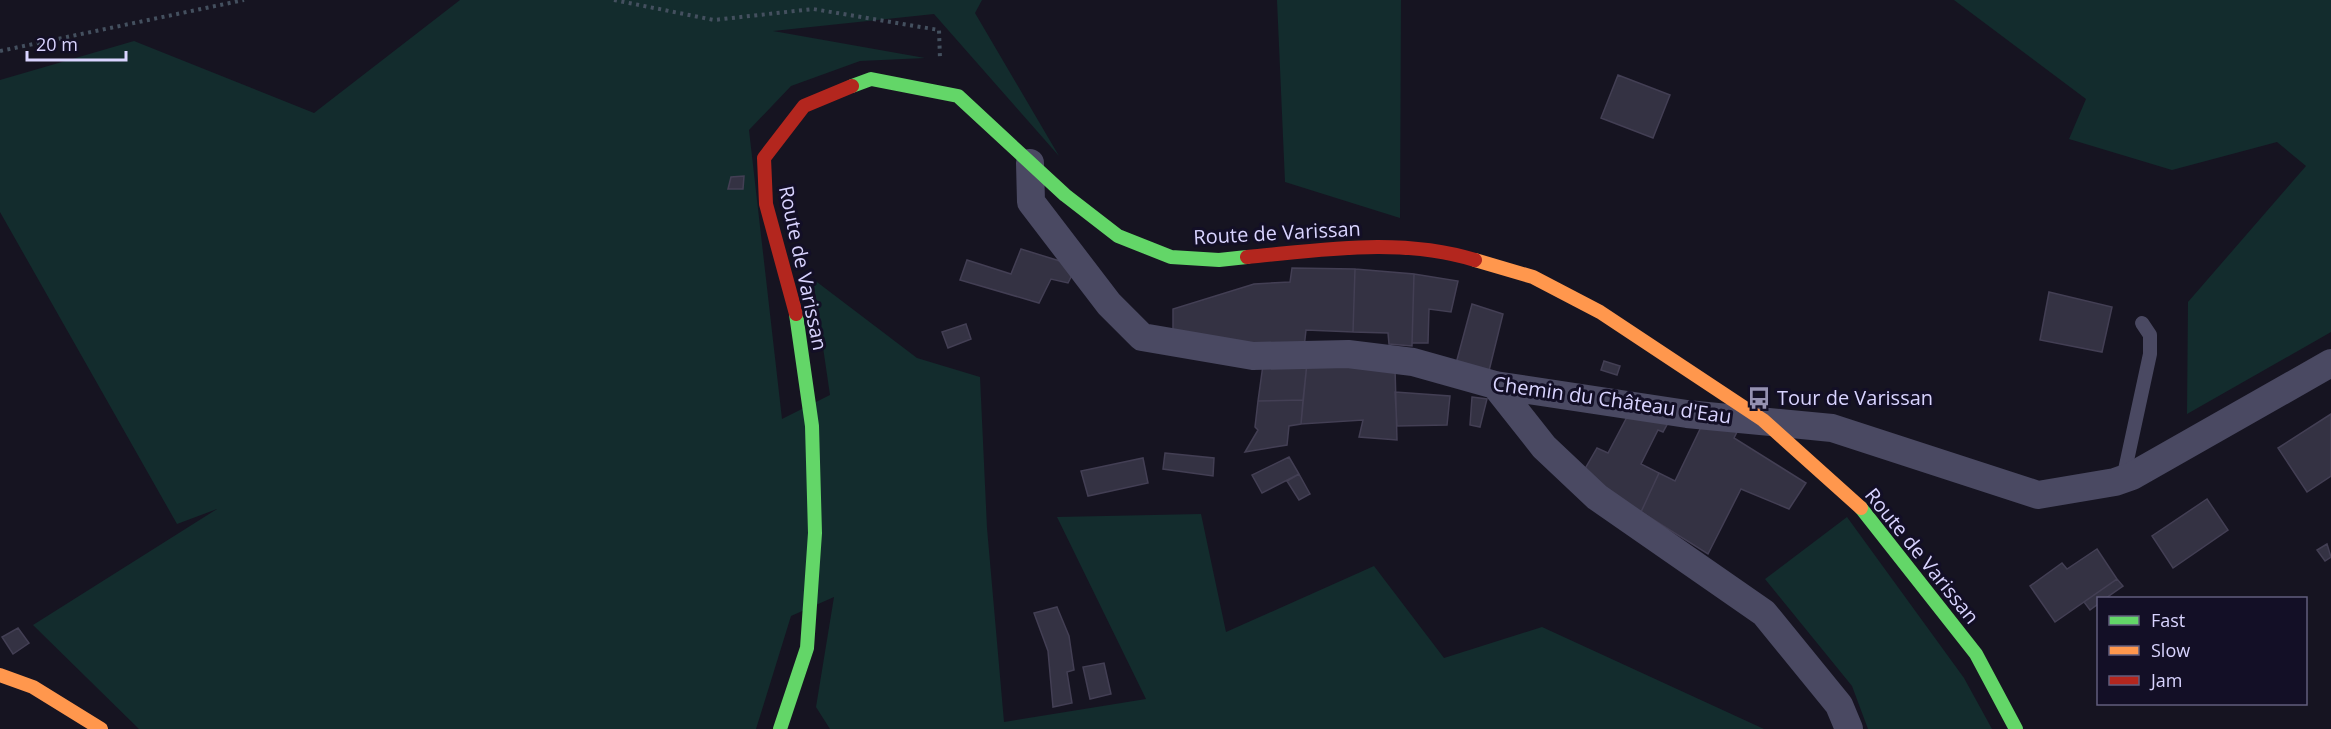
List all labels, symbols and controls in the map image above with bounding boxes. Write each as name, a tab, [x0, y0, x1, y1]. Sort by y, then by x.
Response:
scale bar	[27, 24, 126, 62]
text: 20 m	[36, 32, 78, 56]
street label: Route de Varissan	[773, 183, 834, 353]
street label: Route de Varissan	[1193, 215, 1361, 250]
street label: Chemin du Château d'Eau	[1491, 369, 1733, 430]
place label: Tour de Varissan	[1777, 384, 1933, 411]
bus stop icon: Tour de Varissan	[1746, 385, 1772, 411]
street label: Route de Varissan	[1859, 482, 1986, 629]
legend	[2097, 597, 2307, 705]
text: Fast	[2151, 608, 2185, 632]
text: Slow	[2151, 638, 2190, 662]
text: Jam	[2149, 668, 2183, 692]

